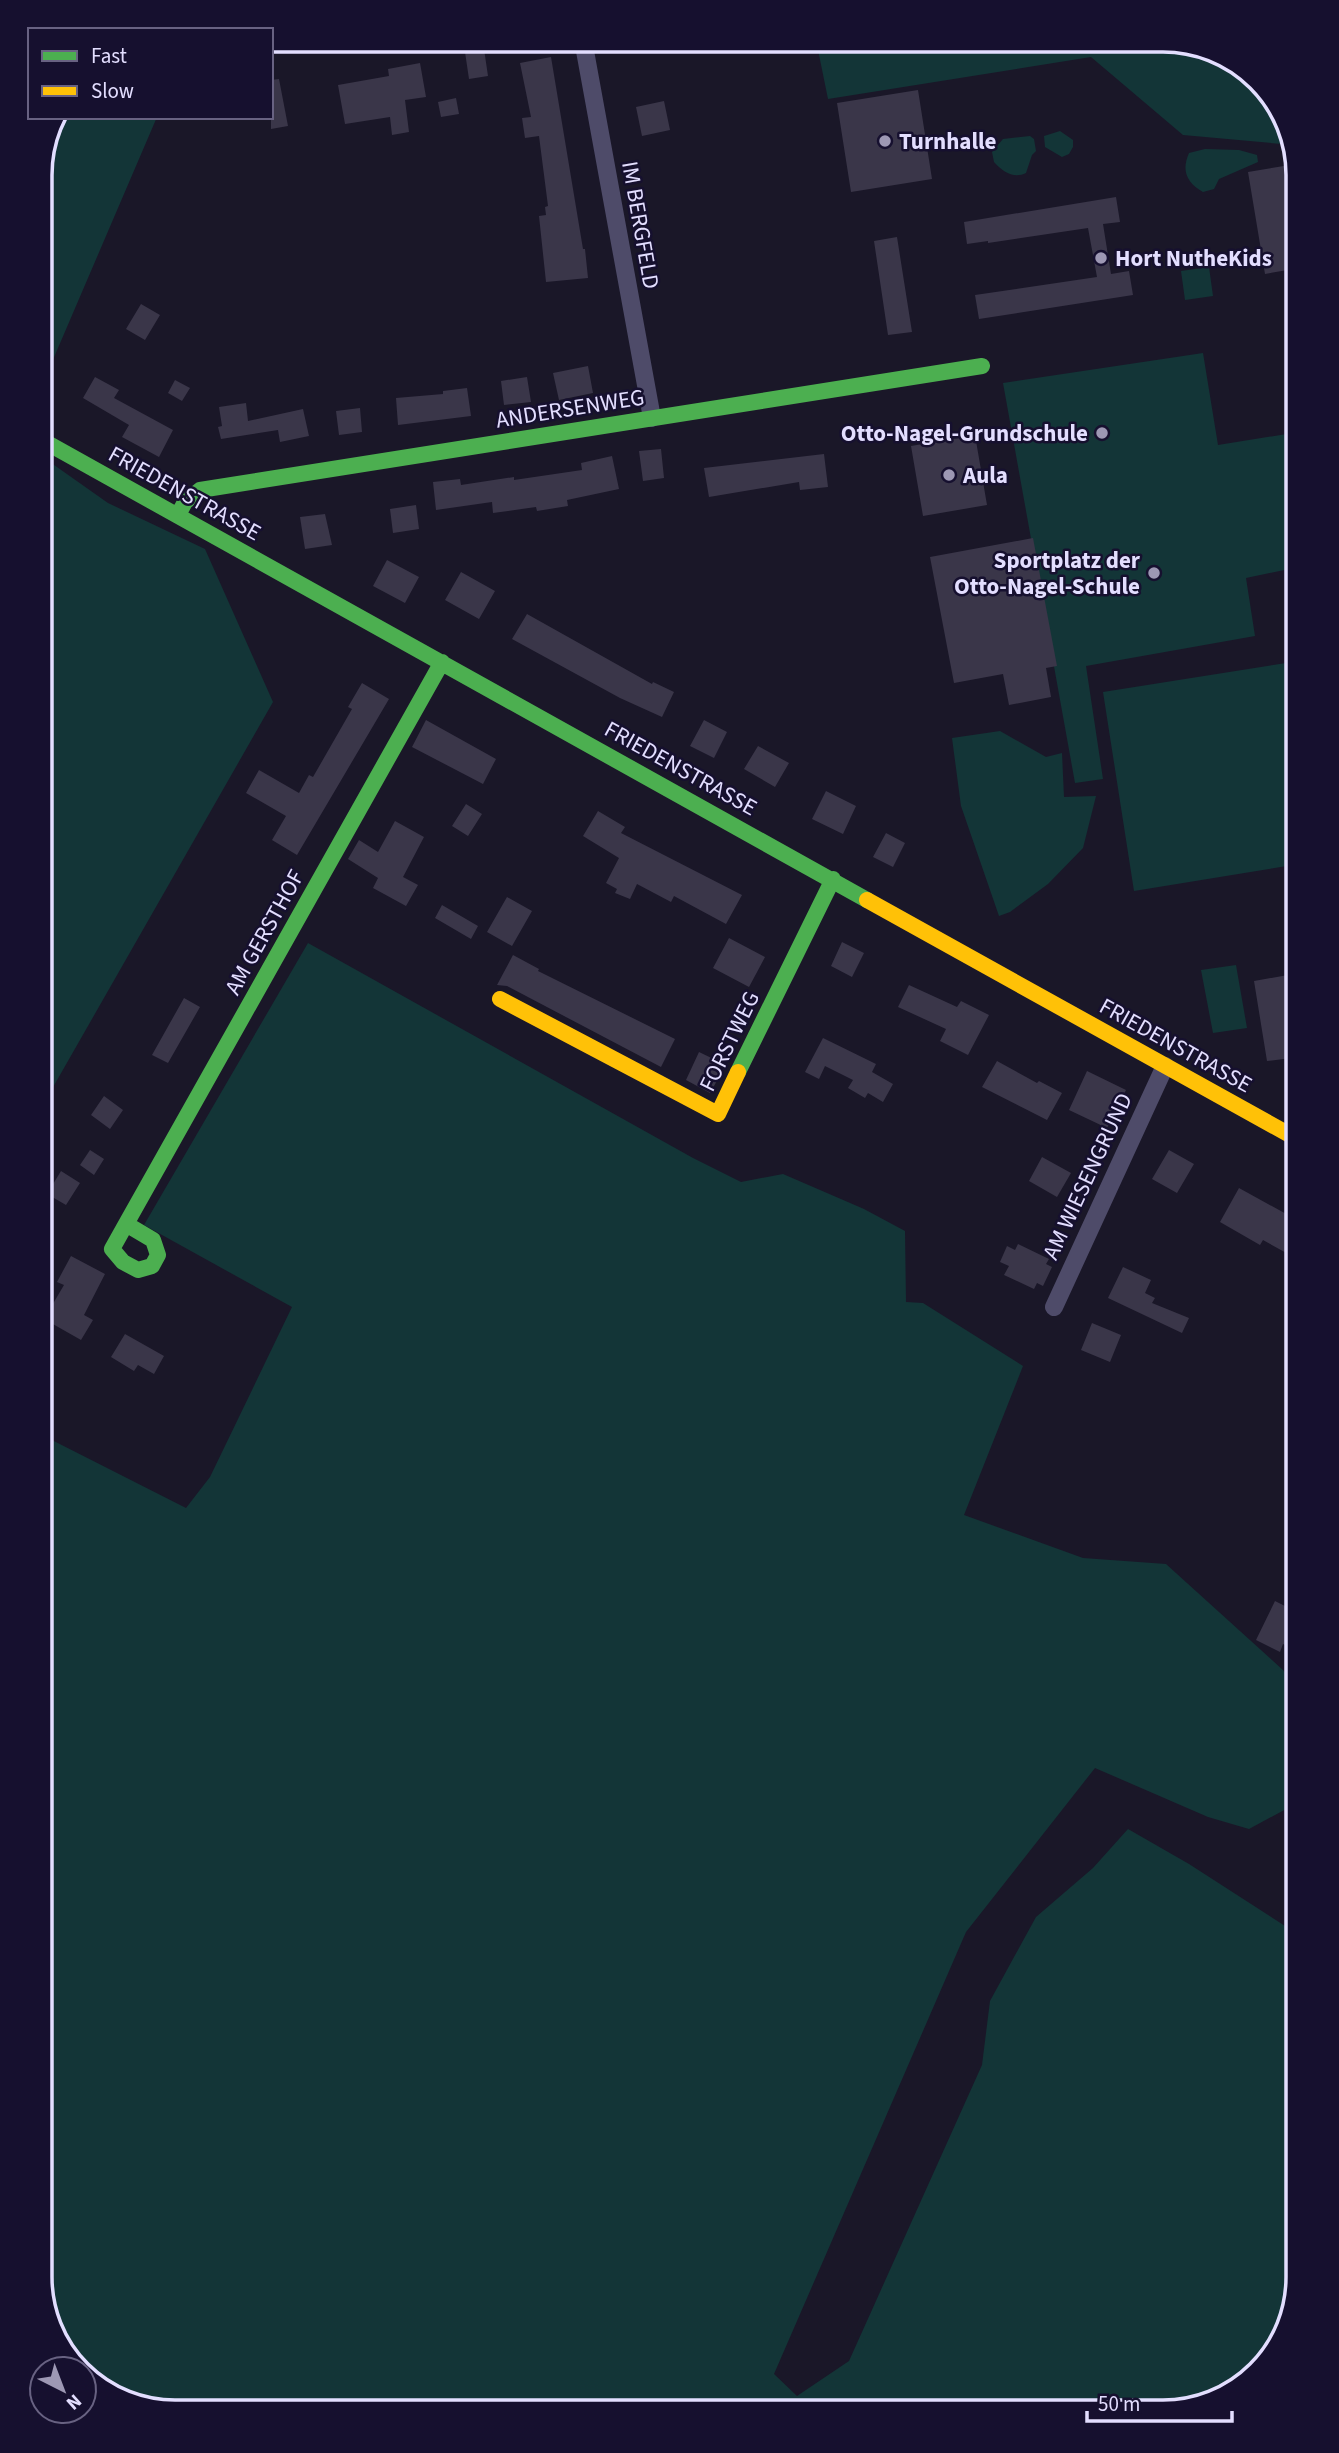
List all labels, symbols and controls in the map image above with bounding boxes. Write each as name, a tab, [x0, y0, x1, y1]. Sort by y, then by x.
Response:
legend	[28, 28, 273, 119]
text: Fast	[91, 41, 127, 71]
text: Slow	[91, 76, 134, 106]
place label: Turnhalle	[899, 125, 997, 158]
marker: Turnhalle	[877, 133, 893, 149]
street label: IM BERGFELD	[613, 159, 668, 292]
place label: Hort NutheKids	[1115, 242, 1272, 275]
marker: Hort NutheKids	[1093, 250, 1109, 266]
street label: ANDERSENWEG	[493, 380, 647, 437]
place label: Otto-Nagel-Grundschule	[841, 417, 1088, 450]
marker: Otto-Nagel-Grundschule	[1094, 425, 1110, 441]
street label: FRIEDENSTRASSE	[103, 438, 267, 549]
place label: Aula	[962, 459, 1008, 492]
marker: Aula	[941, 467, 957, 483]
place label: Sportplatz der Otto-Nagel-Schule	[954, 544, 1141, 603]
marker: Sportplatz der Otto-Nagel-Schule	[1146, 565, 1162, 581]
street label: FRIEDENSTRASSE	[599, 713, 763, 824]
street label: AM GERSTHOF	[216, 864, 312, 1001]
street label: FORSTWEG	[691, 986, 768, 1097]
street label: FRIEDENSTRASSE	[1094, 990, 1258, 1101]
street label: AM WIESENGRUND	[1034, 1087, 1141, 1265]
north arrow	[28, 2355, 98, 2425]
scale bar	[1087, 2380, 1232, 2424]
text: N	[60, 2387, 87, 2416]
text: 50 m	[1098, 2389, 1140, 2419]

